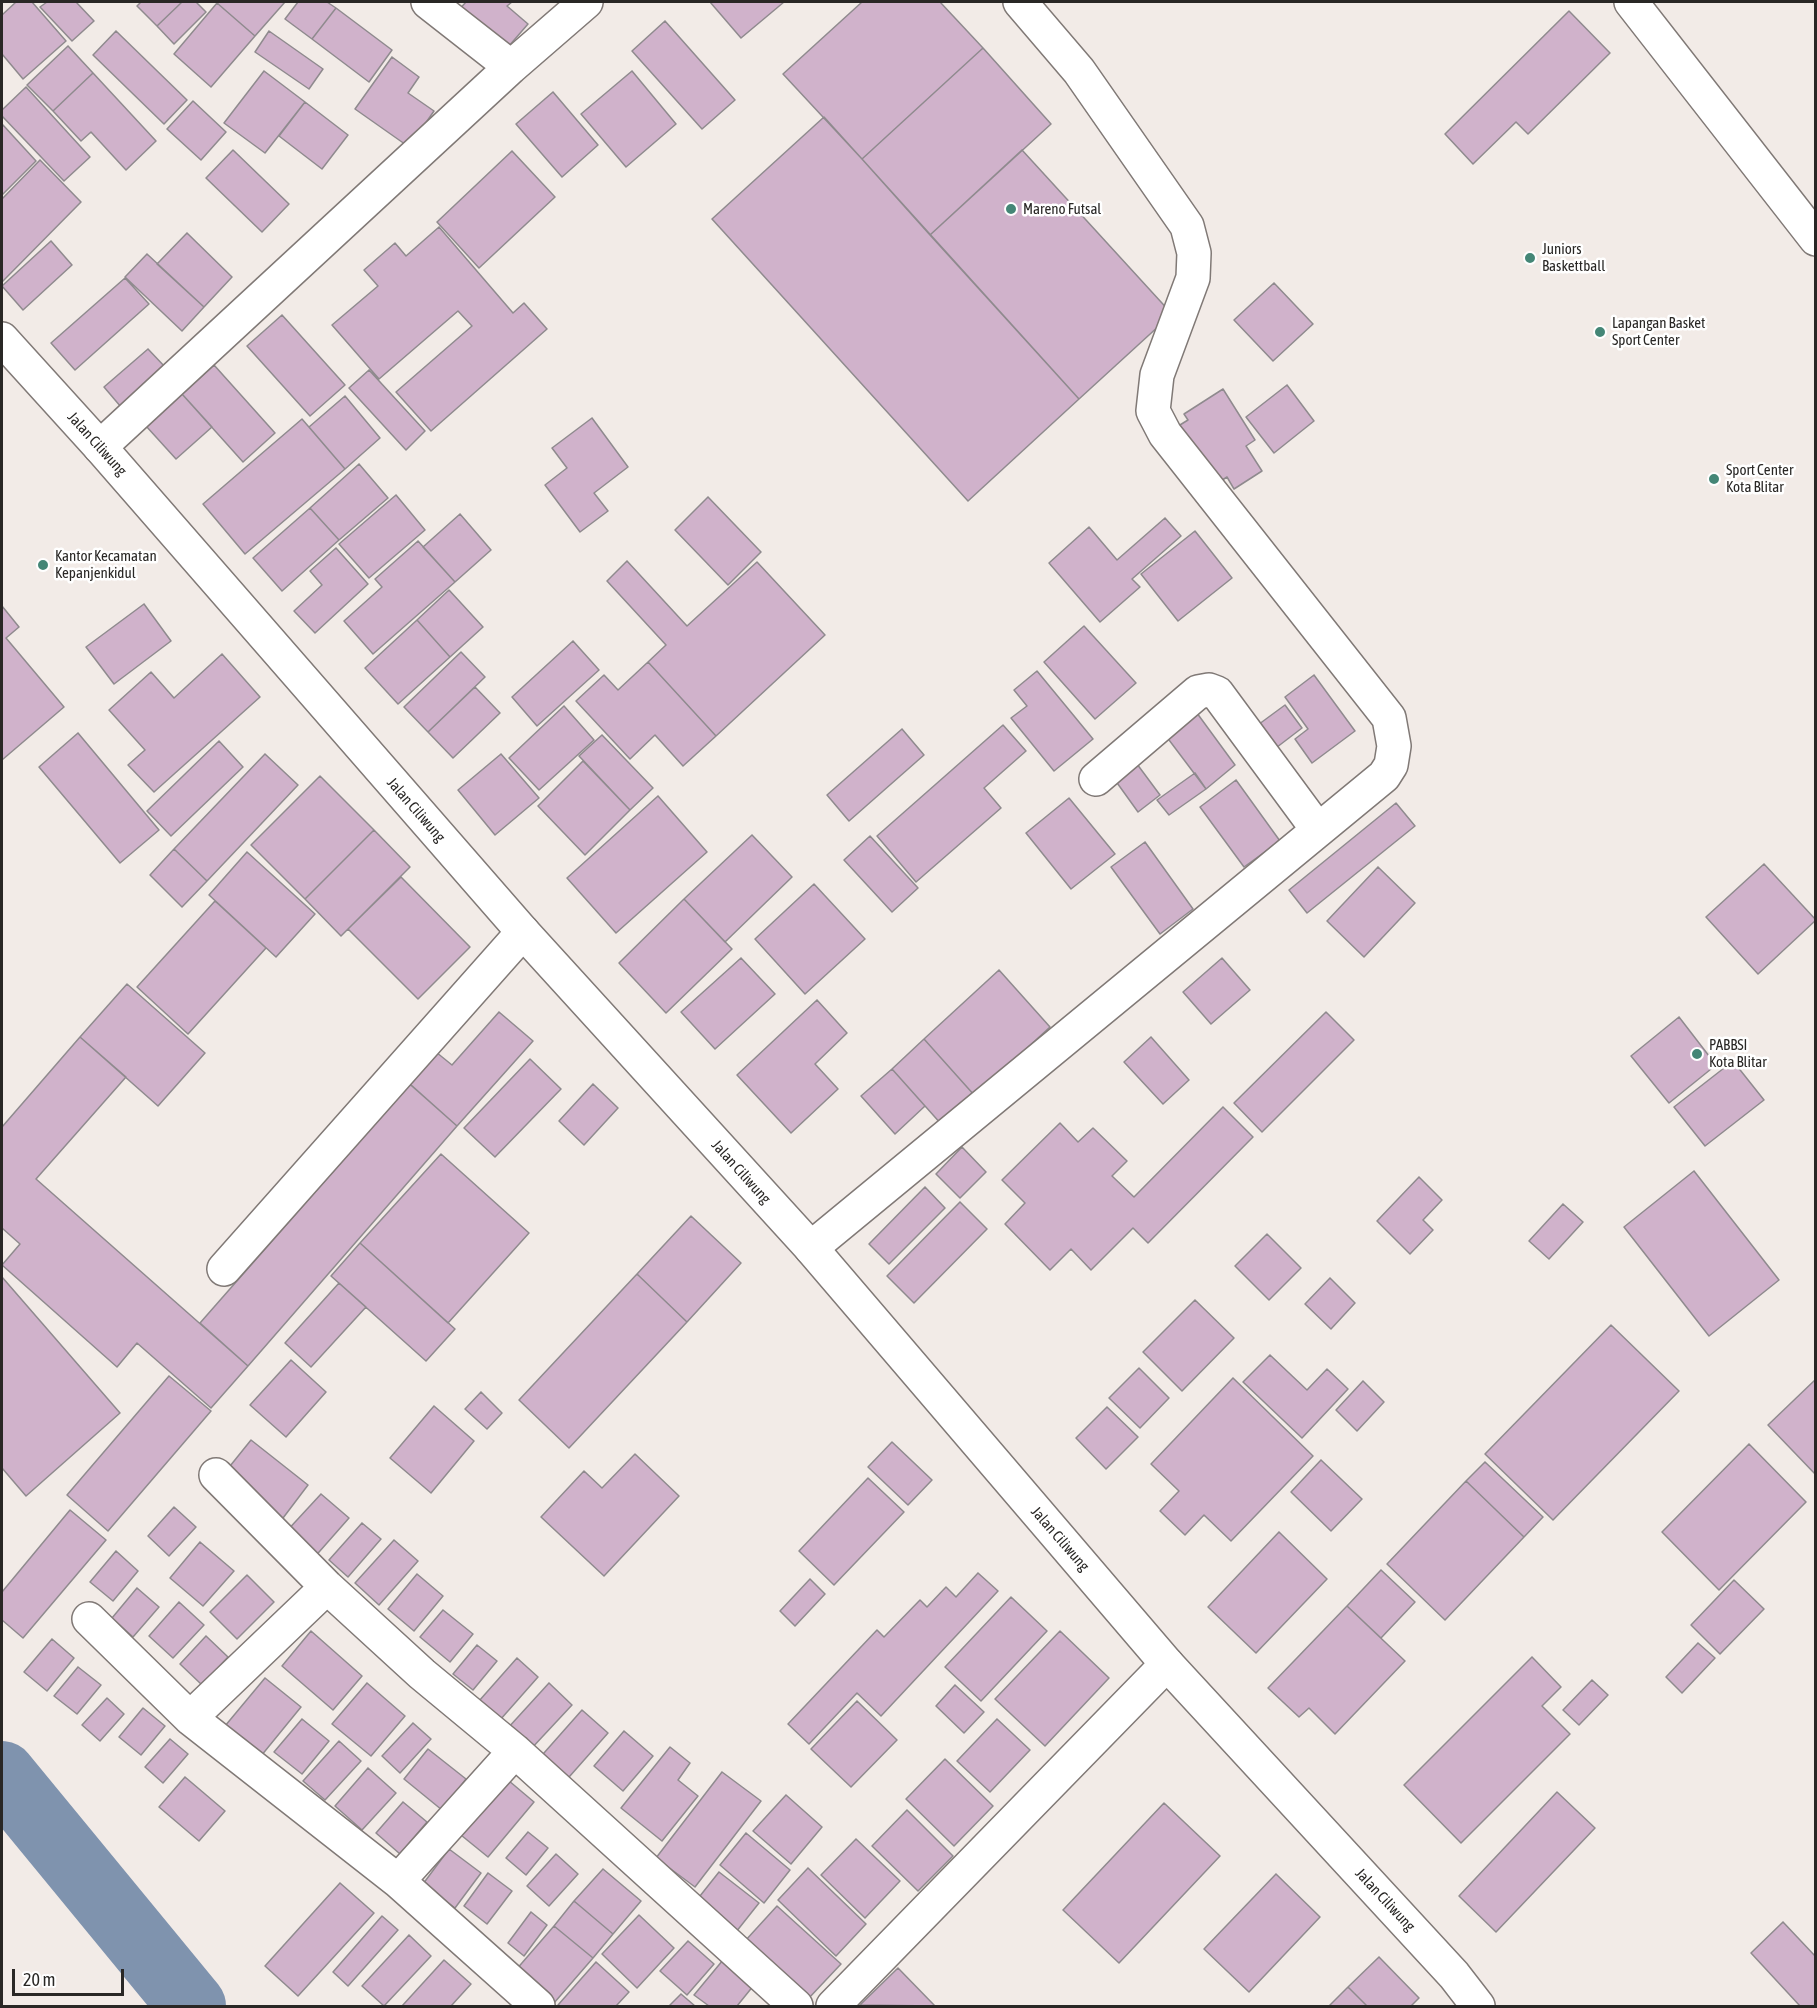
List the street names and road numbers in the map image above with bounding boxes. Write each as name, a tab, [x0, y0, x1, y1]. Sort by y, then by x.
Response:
street label: Jalan Ciliwung	[64, 408, 130, 480]
street label: Jalan Ciliwung	[383, 774, 449, 846]
street label: Jalan Ciliwung	[708, 1136, 774, 1208]
street label: Jalan Ciliwung	[1027, 1503, 1093, 1575]
street label: Jalan Ciliwung	[1351, 1865, 1419, 1935]

